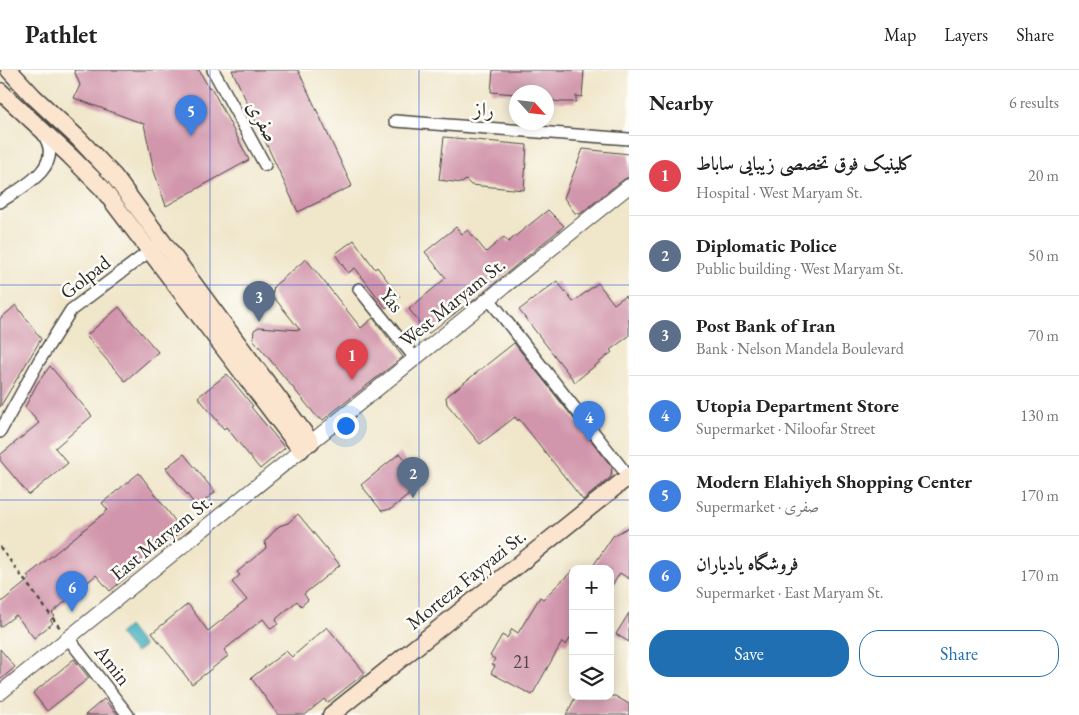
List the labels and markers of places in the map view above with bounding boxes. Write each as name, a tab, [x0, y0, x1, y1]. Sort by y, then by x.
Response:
pin: 5	[175, 95, 207, 136]
pin: 3	[243, 281, 275, 322]
pin: 1	[336, 339, 368, 380]
pin: 4	[573, 401, 605, 442]
pin: 2	[397, 457, 429, 498]
pin: 6	[56, 571, 88, 612]

